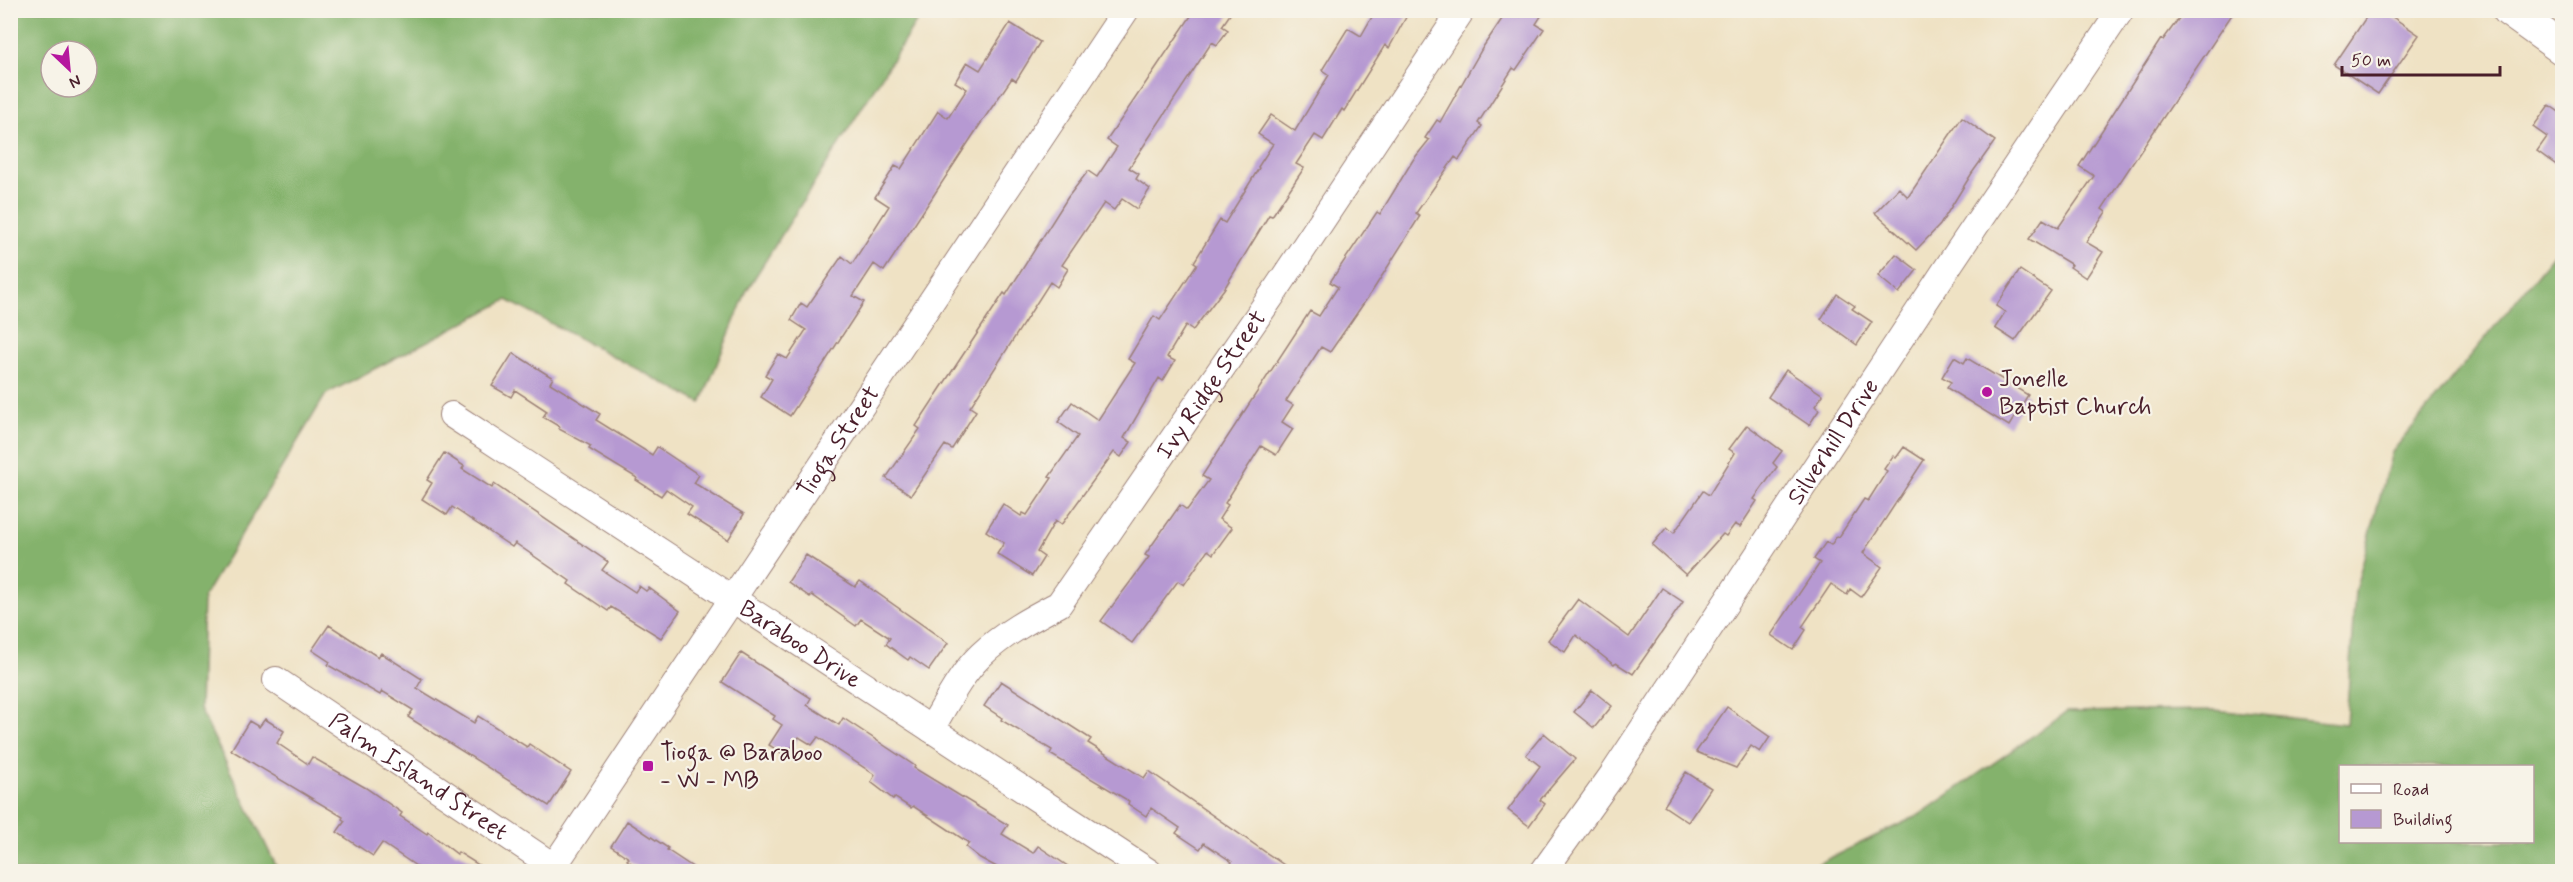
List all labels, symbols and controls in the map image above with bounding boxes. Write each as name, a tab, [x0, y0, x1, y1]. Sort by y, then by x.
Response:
north arrow	[39, 39, 99, 99]
scale bar	[2342, 39, 2500, 77]
text: 50 m	[2351, 49, 2391, 73]
text: N	[66, 69, 84, 93]
street label: Ivy Ridge Street	[1150, 305, 1274, 466]
place label: Jonelle Baptist Church	[1999, 364, 2152, 423]
street label: Silverhill Drive	[1781, 373, 1887, 511]
street label: Tioga Street	[790, 380, 888, 504]
marker: Jonelle Baptist Church	[1980, 385, 1994, 399]
street label: Baraboo Drive	[733, 593, 867, 696]
street label: Palm Island Street	[322, 706, 513, 848]
place label: Tioga @ Baraboo - W - MB	[660, 738, 823, 797]
marker: Tioga @ Baraboo - W - MB	[641, 759, 655, 773]
legend	[2339, 765, 2534, 843]
text: Road	[2393, 778, 2429, 802]
text: Building	[2393, 808, 2453, 834]

